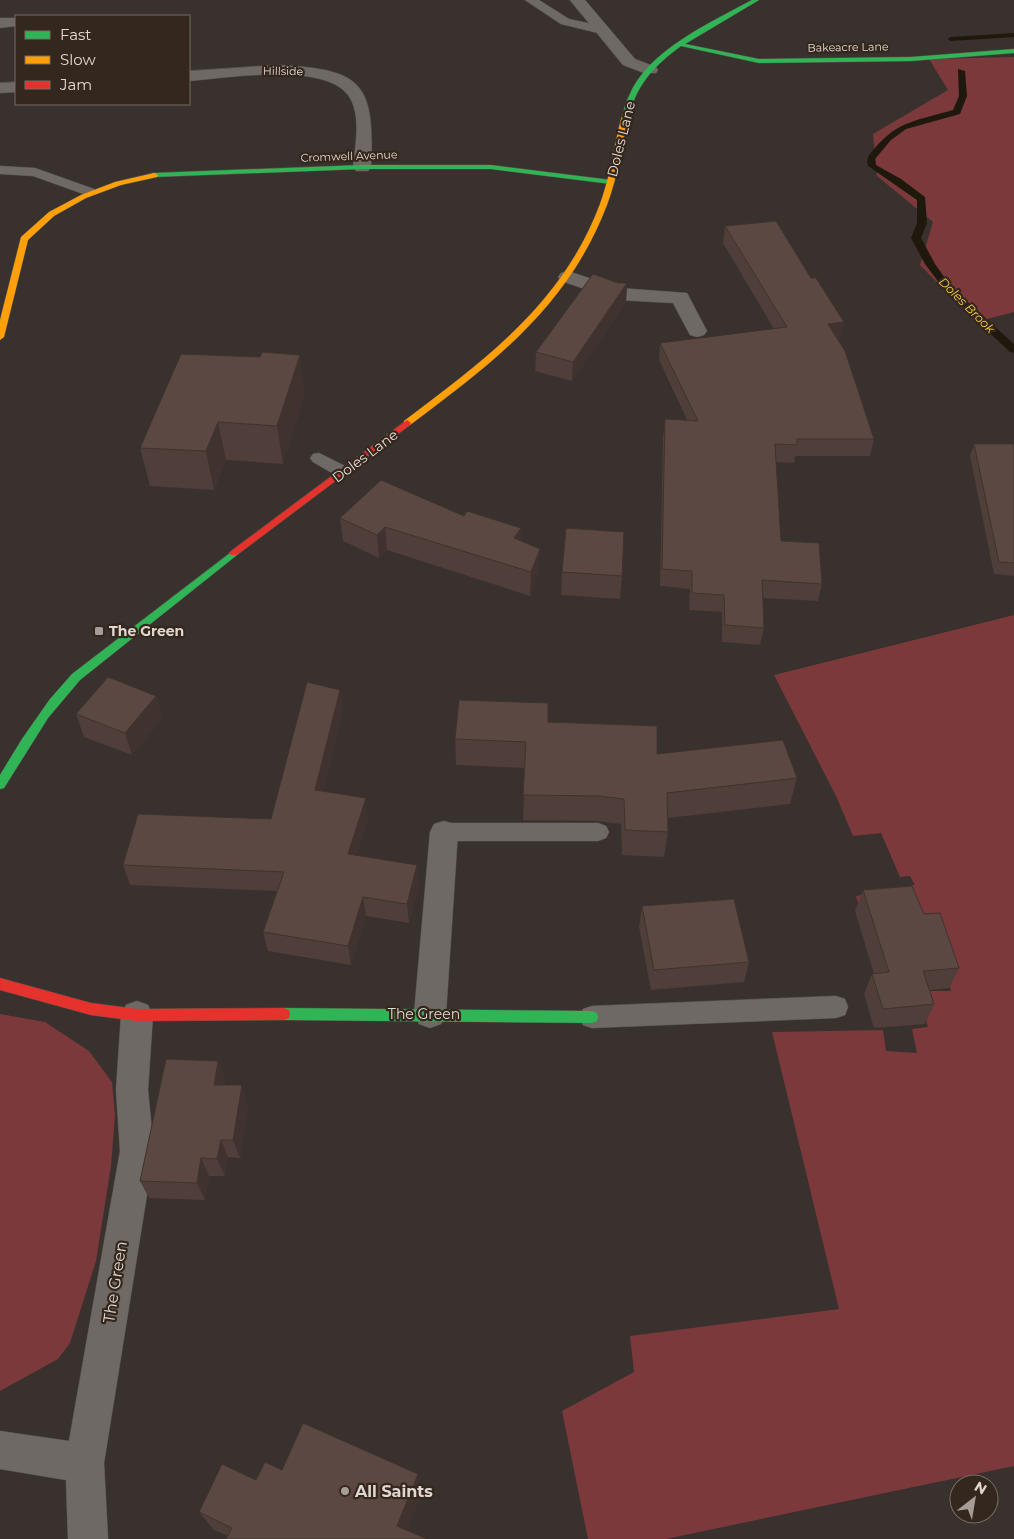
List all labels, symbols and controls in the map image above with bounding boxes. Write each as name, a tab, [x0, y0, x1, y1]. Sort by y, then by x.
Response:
legend	[15, 15, 190, 105]
text: Fast	[60, 25, 91, 44]
street label: Bakeacre Lane	[807, 39, 889, 55]
text: Slow	[60, 50, 96, 69]
street label: Hillside	[263, 64, 304, 78]
text: Jam	[59, 75, 92, 94]
street label: Doles Lane	[603, 99, 639, 179]
street label: Cromwell Avenue	[300, 147, 398, 165]
water label: Doles Brook	[936, 274, 999, 337]
street label: Doles Lane	[329, 425, 401, 487]
place label: The Green	[109, 622, 184, 640]
marker: The Green	[93, 625, 105, 637]
street label: The Green	[388, 1005, 460, 1023]
street label: The Green	[99, 1240, 131, 1324]
north arrow	[949, 1474, 999, 1524]
text: N	[971, 1477, 990, 1498]
place label: All Saints	[354, 1482, 433, 1501]
marker: All Saints	[339, 1485, 351, 1497]

